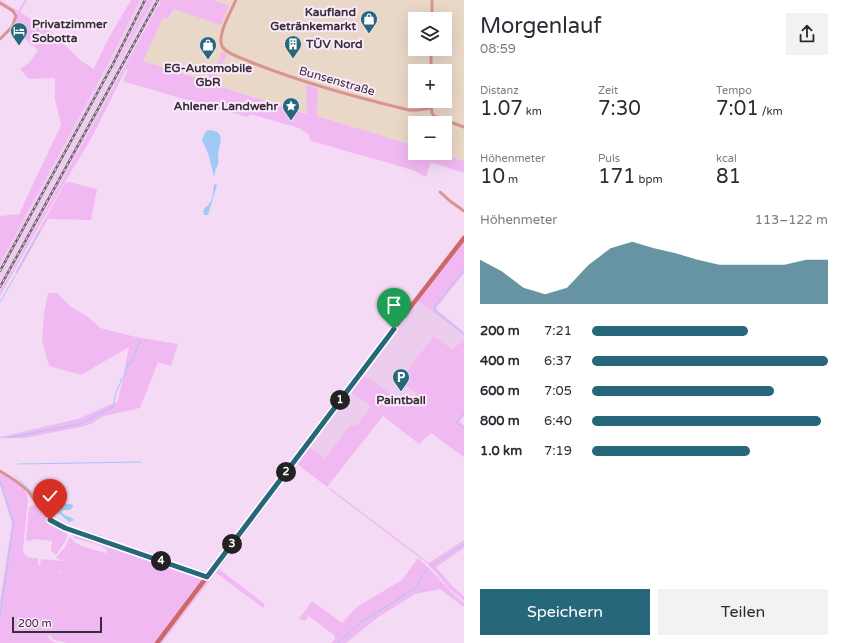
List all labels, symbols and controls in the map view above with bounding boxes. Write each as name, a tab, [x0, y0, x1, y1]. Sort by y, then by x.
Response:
place label: Kaufland Getränkemarkt	[270, 5, 356, 33]
shop icon: Kaufland Getränkemarkt	[359, 9, 379, 34]
map controls	[408, 12, 452, 160]
button: layers	[408, 12, 452, 56]
text: Morgenlauf	[480, 13, 602, 39]
button: share	[786, 13, 828, 55]
place label: Privatzimmer Sobotta	[32, 17, 108, 45]
hotel icon: Privatzimmer Sobotta	[9, 21, 29, 46]
building icon: TÜV Nord	[283, 34, 303, 59]
shop icon: EG-Automobile GbR	[198, 35, 218, 60]
place label: TÜV Nord	[305, 37, 363, 51]
text: 08:59	[480, 41, 516, 57]
place label: EG-Automobile GbR	[164, 61, 252, 89]
street label: Bunsenstraße	[297, 63, 377, 99]
button: +	[408, 64, 452, 108]
text: Distanz	[480, 84, 519, 97]
text: Zeit	[598, 84, 618, 97]
text: Tempo	[716, 84, 752, 97]
place icon: Ahlener Landwehr	[281, 96, 301, 121]
text: 1.07	[480, 97, 523, 121]
text: 7:30	[598, 97, 641, 121]
text: 7:01	[716, 97, 759, 121]
place label: Ahlener Landwehr	[174, 99, 278, 113]
text: km	[523, 105, 542, 118]
text: /km	[759, 105, 783, 118]
button: −	[408, 116, 452, 160]
text: Höhenmeter	[480, 152, 545, 165]
text: Puls	[598, 152, 620, 165]
text: kcal	[716, 152, 737, 165]
text: 10	[480, 165, 505, 189]
text: 171	[598, 165, 636, 189]
text: 81	[716, 165, 741, 189]
text: m	[505, 173, 518, 186]
text: bpm	[636, 173, 663, 186]
text: Höhenmeter	[480, 212, 557, 228]
text: 113–122 m	[755, 212, 828, 228]
pin	[377, 288, 411, 329]
icon: arrive	[383, 294, 405, 316]
text: 200 m	[480, 323, 520, 339]
text: 7:21	[544, 323, 572, 339]
text: 400 m	[480, 353, 520, 369]
text: 6:37	[544, 353, 572, 369]
parking icon: Paintball	[391, 367, 411, 392]
text: 600 m	[480, 383, 520, 399]
text: 7:05	[544, 383, 572, 399]
pin: 1	[330, 390, 350, 410]
text: 1	[337, 393, 343, 406]
place label: Paintball	[376, 393, 426, 407]
text: 800 m	[480, 413, 520, 429]
text: 6:40	[544, 413, 572, 429]
text: 1.0 km	[480, 443, 522, 459]
text: 7:19	[544, 443, 572, 459]
pin: 2	[276, 462, 296, 482]
text: 2	[283, 465, 289, 478]
pin	[33, 479, 67, 520]
icon: check	[39, 485, 61, 507]
pin: 3	[222, 534, 242, 554]
text: 3	[229, 537, 235, 550]
pin: 4	[151, 551, 171, 571]
text: 4	[158, 554, 164, 567]
button: Speichern	[480, 589, 650, 635]
button: Teilen	[658, 589, 828, 635]
scale bar	[12, 615, 102, 634]
text: 200 m	[18, 617, 52, 630]

